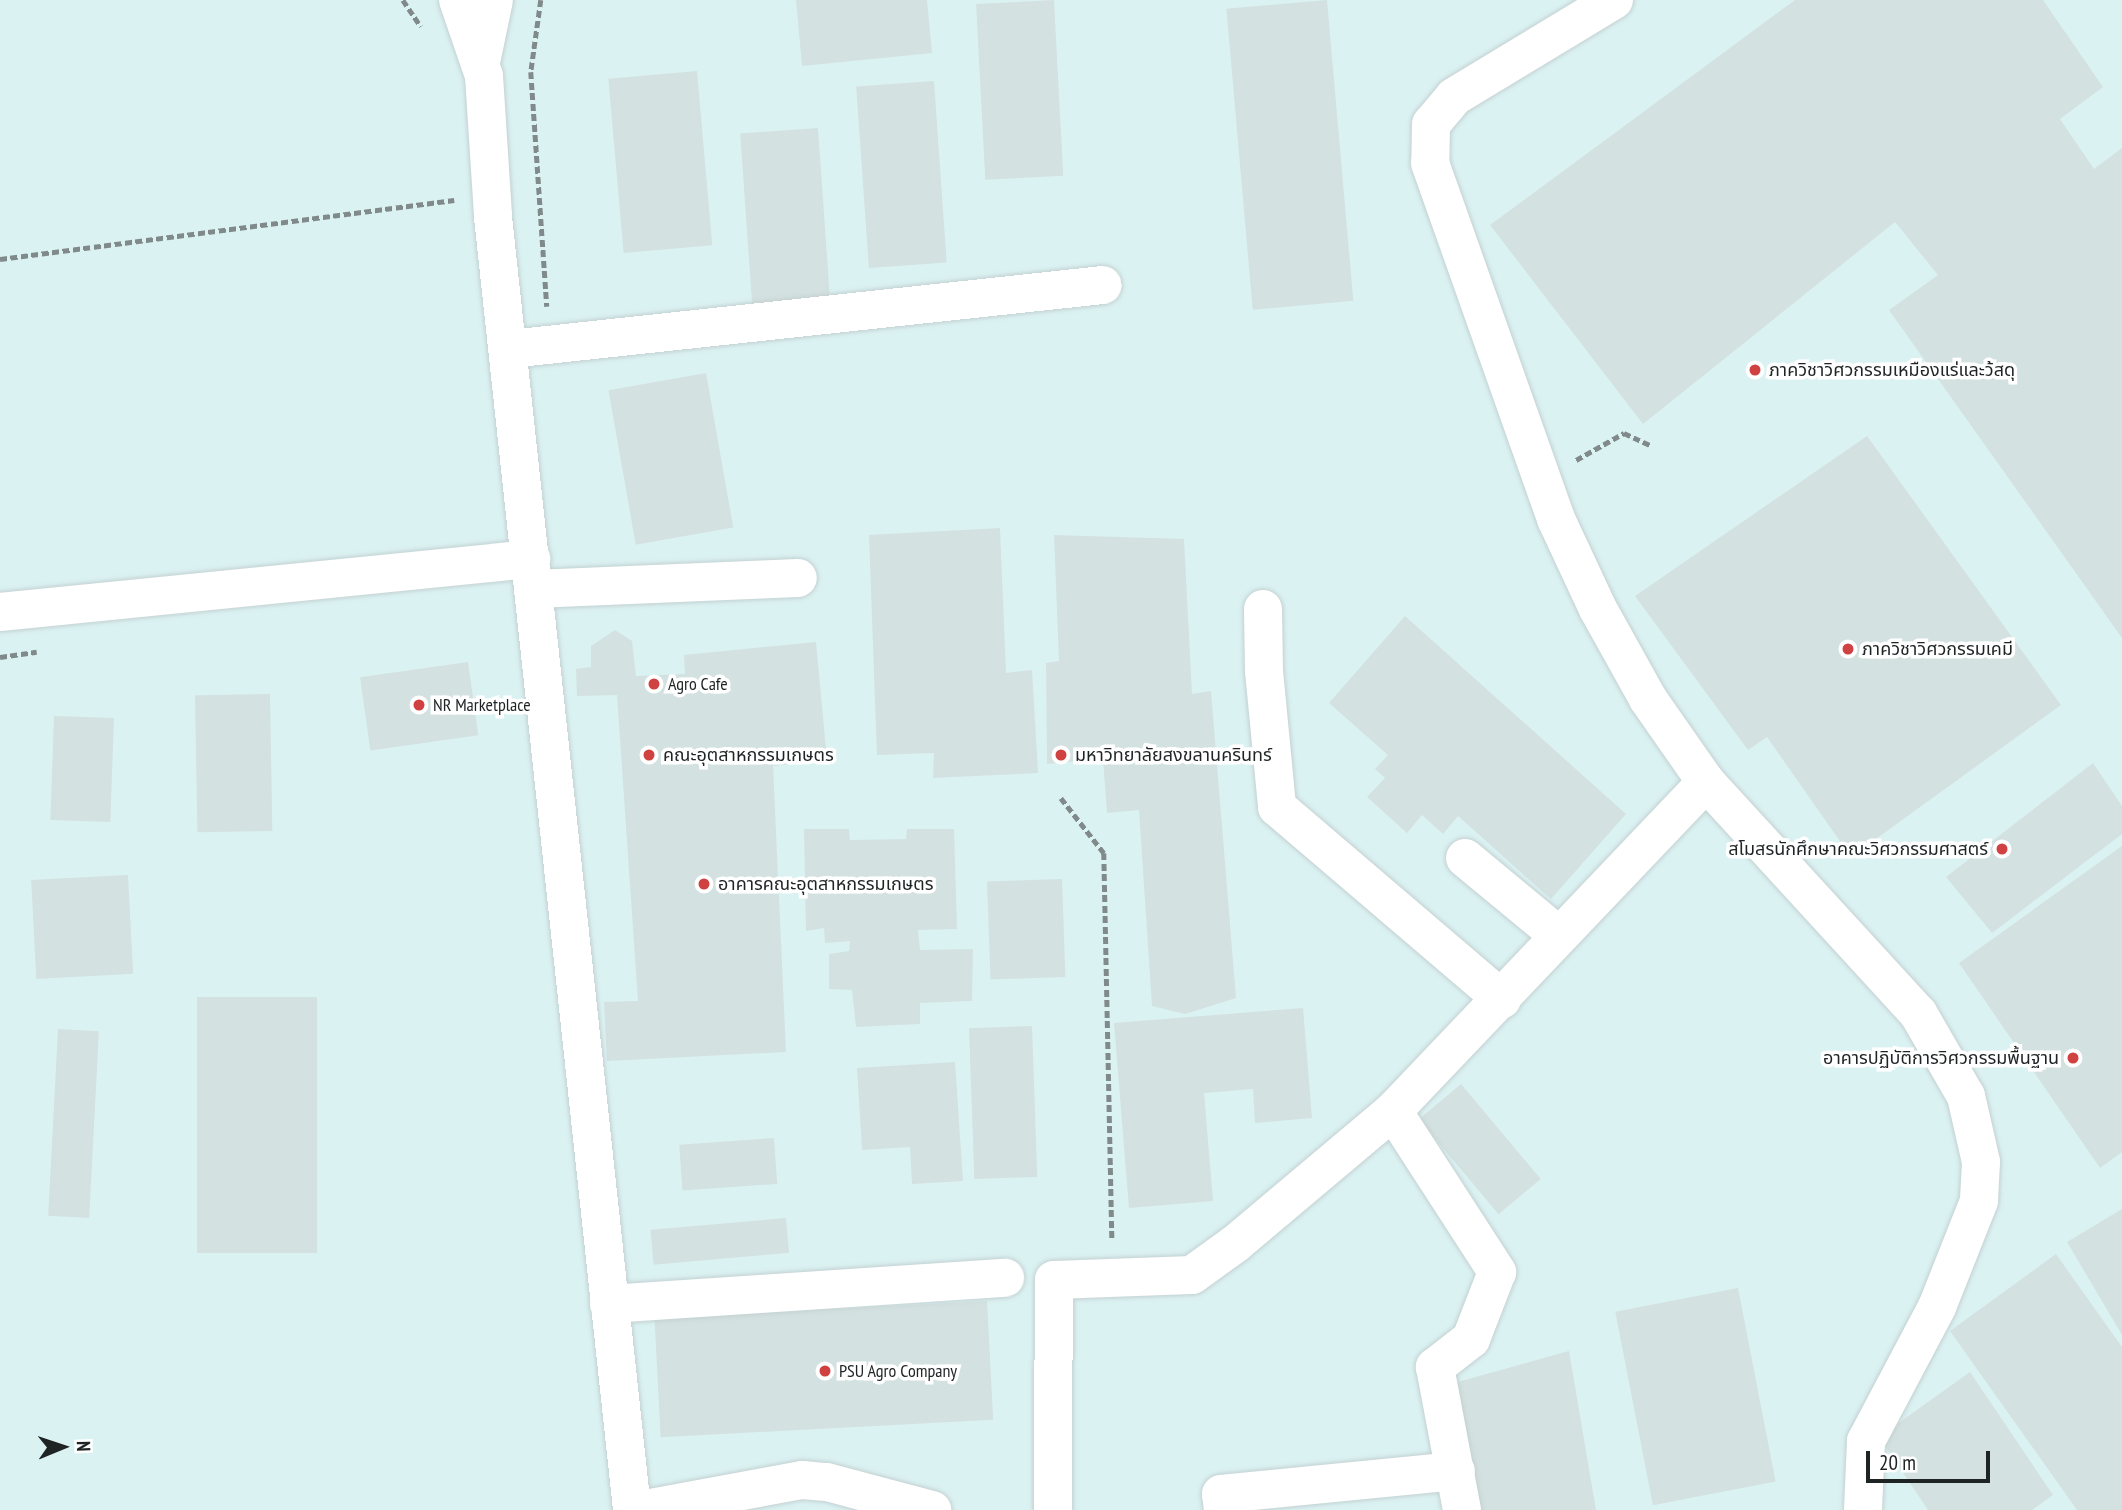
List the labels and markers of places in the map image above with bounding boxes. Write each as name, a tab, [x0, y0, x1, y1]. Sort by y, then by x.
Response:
place label: ภาควิชาวิศวกรรมเหมืองแร่และว้สดุ	[1769, 359, 2015, 381]
marker: ภาควิชาวิศวกรรมเหมืองแร่และว้สดุ	[1747, 362, 1763, 378]
place label: ภาควิชาวิศวกรรมเคมี	[1862, 638, 2013, 660]
marker: ภาควิชาวิศวกรรมเคมี	[1840, 641, 1856, 657]
place label: Agro Cafe	[668, 673, 728, 695]
marker: Agro Cafe	[646, 676, 662, 692]
place label: NR Marketplace	[433, 694, 531, 716]
marker: NR Marketplace	[411, 697, 427, 713]
place label: คณะอุตสาหกรรมเกษตร	[663, 744, 834, 766]
place label: มหาวิทยาลัยสงขลานครินทร์	[1075, 744, 1272, 766]
marker: คณะอุตสาหกรรมเกษตร	[641, 747, 657, 763]
marker: มหาวิทยาลัยสงขลานครินทร์	[1053, 747, 1069, 763]
place label: สโมสรนักศึกษาคณะวิศวกรรมศาสตร์	[1728, 838, 1988, 860]
marker: สโมสรนักศึกษาคณะวิศวกรรมศาสตร์	[1994, 841, 2010, 857]
place label: อาคารคณะอุตสาหกรรมเกษตร	[718, 873, 934, 895]
marker: อาคารคณะอุตสาหกรรมเกษตร	[696, 876, 712, 892]
place label: อาคารปฏิบัติการวิศวกรรมพื้นฐาน	[1823, 1047, 2059, 1069]
marker: อาคารปฏิบัติการวิศวกรรมพื้นฐาน	[2065, 1050, 2081, 1066]
place label: PSU Agro Company	[839, 1360, 958, 1382]
marker: PSU Agro Company	[817, 1363, 833, 1379]

